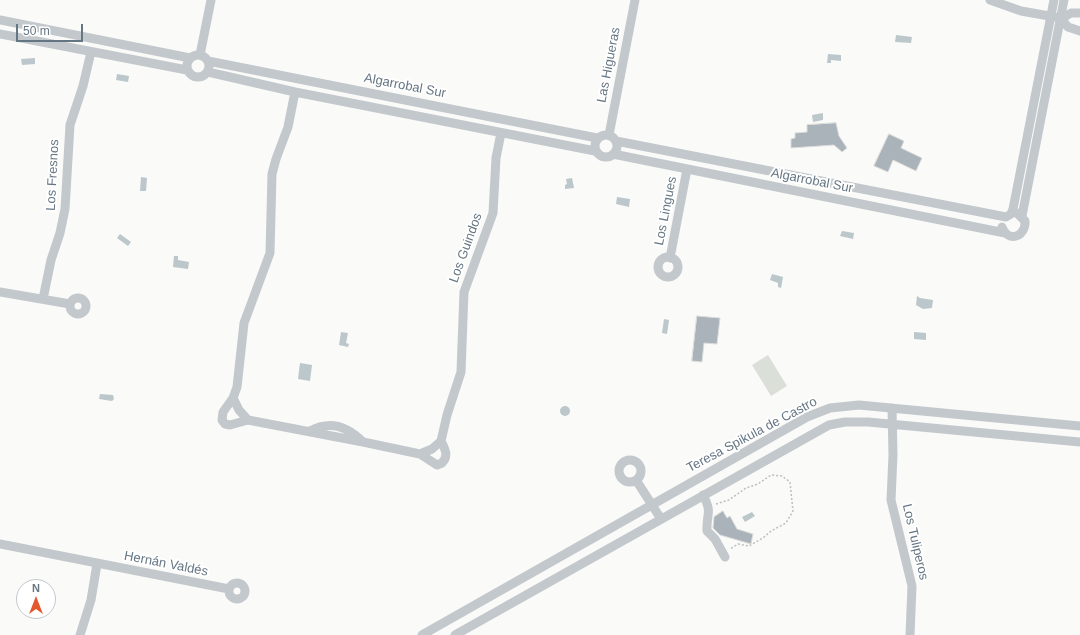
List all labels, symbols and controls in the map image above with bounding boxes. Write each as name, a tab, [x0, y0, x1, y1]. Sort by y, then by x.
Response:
scale bar	[18, 16, 85, 42]
text: 50 m	[23, 24, 50, 38]
street label: Las Higueras	[594, 26, 624, 104]
street label: Algarrobal Sur	[363, 70, 447, 102]
street label: Los Fresnos	[43, 139, 63, 211]
street label: Algarrobal Sur	[770, 165, 854, 197]
street label: Los Lingues	[652, 175, 680, 247]
street label: Los Guindos	[446, 211, 486, 285]
street label: Teresa Spikula de Castro	[684, 394, 820, 476]
street label: Los Tuliperos	[899, 502, 931, 582]
street label: Hernán Valdés	[123, 548, 209, 580]
north arrow	[16, 579, 56, 619]
text: N	[32, 582, 40, 594]

